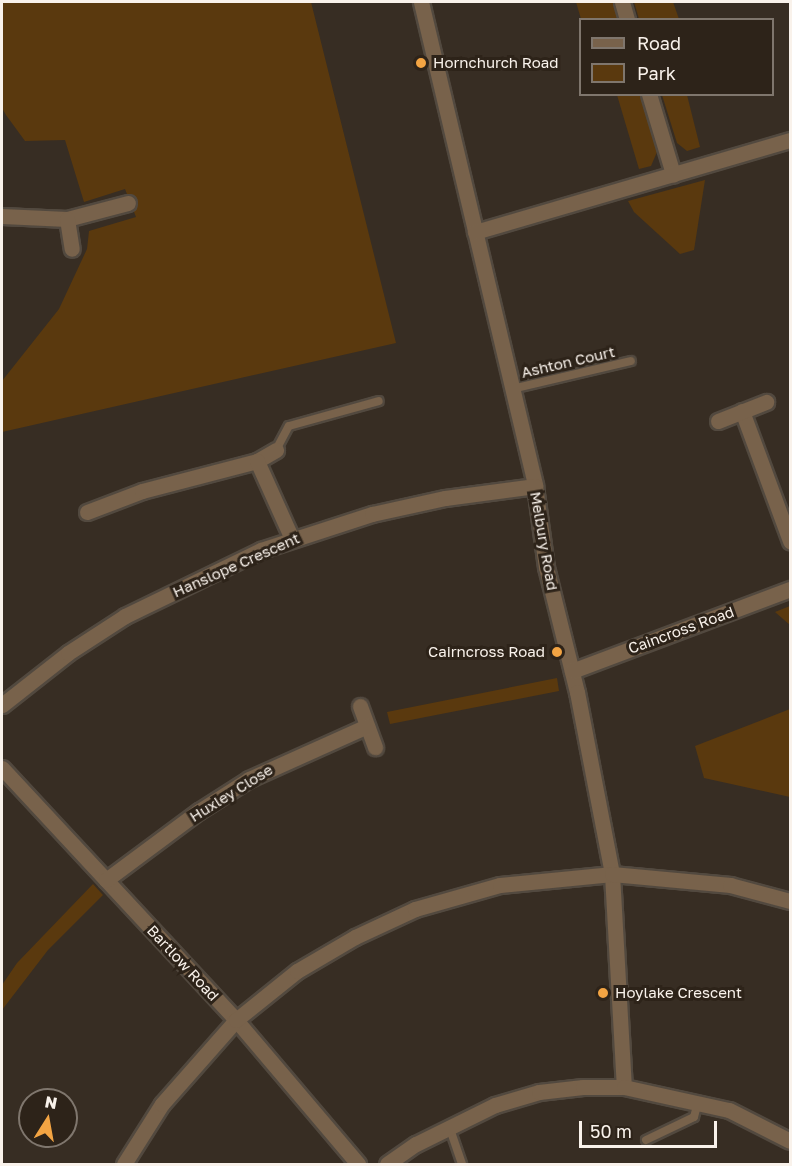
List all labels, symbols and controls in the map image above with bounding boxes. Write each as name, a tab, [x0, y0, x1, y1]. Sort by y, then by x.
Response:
legend	[579, 18, 774, 96]
text: Road	[637, 32, 681, 54]
place label: Hornchurch Road	[433, 54, 559, 72]
marker: Hornchurch Road	[414, 56, 428, 70]
text: Park	[637, 62, 676, 84]
street label: Ashton Court	[519, 343, 617, 381]
street label: Melbury Road	[526, 490, 562, 592]
street label: Hanslope Crescent	[170, 529, 302, 601]
street label: Caincross Road	[626, 603, 736, 657]
place label: Cairncross Road	[428, 643, 545, 661]
marker: Cairncross Road	[550, 645, 564, 659]
street label: Huxley Close	[186, 760, 276, 826]
street label: Bartlow Road	[143, 921, 223, 1005]
place label: Hoylake Crescent	[615, 984, 742, 1002]
marker: Hoylake Crescent	[596, 986, 610, 1000]
north arrow	[18, 1088, 78, 1148]
text: N	[43, 1091, 59, 1113]
scale bar	[582, 1109, 720, 1147]
text: 50 m	[590, 1120, 632, 1142]

